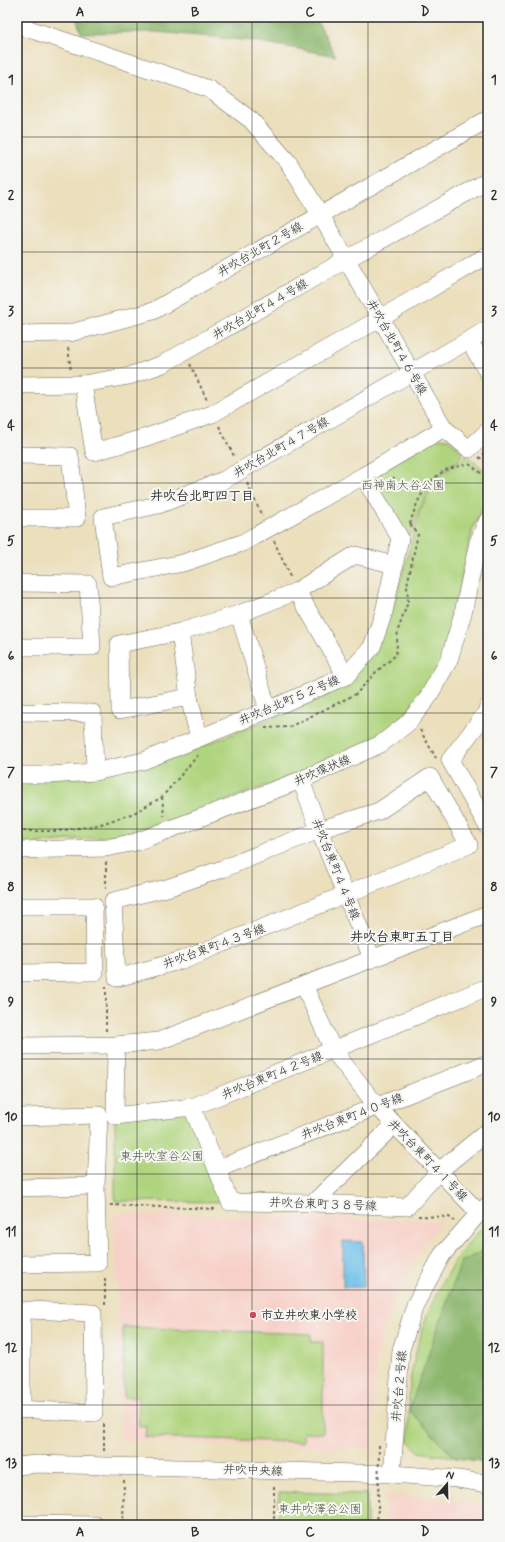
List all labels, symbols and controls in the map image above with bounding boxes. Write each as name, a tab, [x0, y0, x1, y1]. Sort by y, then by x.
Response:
text: A	[76, 4, 84, 21]
text: B	[191, 4, 200, 21]
text: C	[305, 4, 315, 21]
text: D	[421, 4, 430, 21]
text: 1	[8, 72, 14, 89]
text: 1	[491, 72, 497, 89]
text: 2	[8, 187, 15, 204]
text: 2	[491, 187, 498, 204]
street label: 井吹台北町２号線	[215, 219, 306, 281]
street label: 井吹台北町４４号線	[210, 276, 311, 344]
street label: 井吹台北町４６号線	[362, 297, 430, 398]
text: 3	[8, 303, 14, 320]
text: 3	[491, 303, 497, 320]
street label: 井吹台北町４７号線	[231, 414, 332, 482]
text: 4	[7, 418, 15, 435]
text: 4	[490, 418, 498, 435]
park label: 西神南大谷公園	[361, 478, 445, 494]
district label: 井吹台北町四丁目	[150, 488, 254, 505]
text: 5	[7, 533, 15, 550]
text: 5	[490, 533, 498, 550]
text: 6	[8, 648, 15, 665]
text: 6	[491, 648, 498, 665]
street label: 井吹台北町５２号線	[237, 672, 342, 729]
street label: 井吹環状線	[292, 752, 353, 790]
text: 7	[7, 764, 15, 781]
text: 7	[490, 764, 498, 781]
street label: 井吹台東町４４号線	[307, 816, 363, 922]
text: 8	[7, 879, 15, 896]
text: 8	[490, 879, 498, 896]
street label: 井吹台東町４３号線	[161, 921, 268, 973]
district label: 井吹台東町五丁目	[350, 929, 454, 946]
text: 9	[8, 994, 15, 1011]
text: 9	[491, 994, 498, 1011]
street label: 井吹台東町４２号線	[219, 1048, 325, 1104]
street label: 井吹台東町４０号線	[299, 1090, 406, 1144]
text: 10	[4, 1109, 18, 1126]
text: 10	[487, 1109, 501, 1126]
street label: 井吹台東町４１号線	[384, 1116, 471, 1205]
park label: 東井吹室谷公園	[120, 1149, 204, 1165]
street label: 井吹台東町３８号線	[269, 1195, 377, 1215]
text: 11	[5, 1224, 17, 1241]
text: 11	[488, 1224, 500, 1241]
place label: 市立井吹東小学校	[261, 1308, 357, 1324]
marker: 市立井吹東小学校	[248, 1310, 258, 1320]
text: 12	[5, 1340, 17, 1357]
text: 12	[488, 1340, 500, 1357]
street label: 井吹台２号線	[389, 1350, 411, 1423]
text: 13	[5, 1455, 17, 1472]
text: 13	[488, 1455, 500, 1472]
street label: 井吹中央線	[223, 1462, 283, 1480]
north arrow	[427, 1464, 467, 1504]
text: N	[444, 1468, 456, 1483]
park label: 東井吹澤谷公園	[278, 1502, 362, 1518]
text: A	[76, 1524, 84, 1541]
text: B	[191, 1524, 200, 1541]
text: C	[305, 1524, 315, 1541]
text: D	[421, 1524, 430, 1541]

